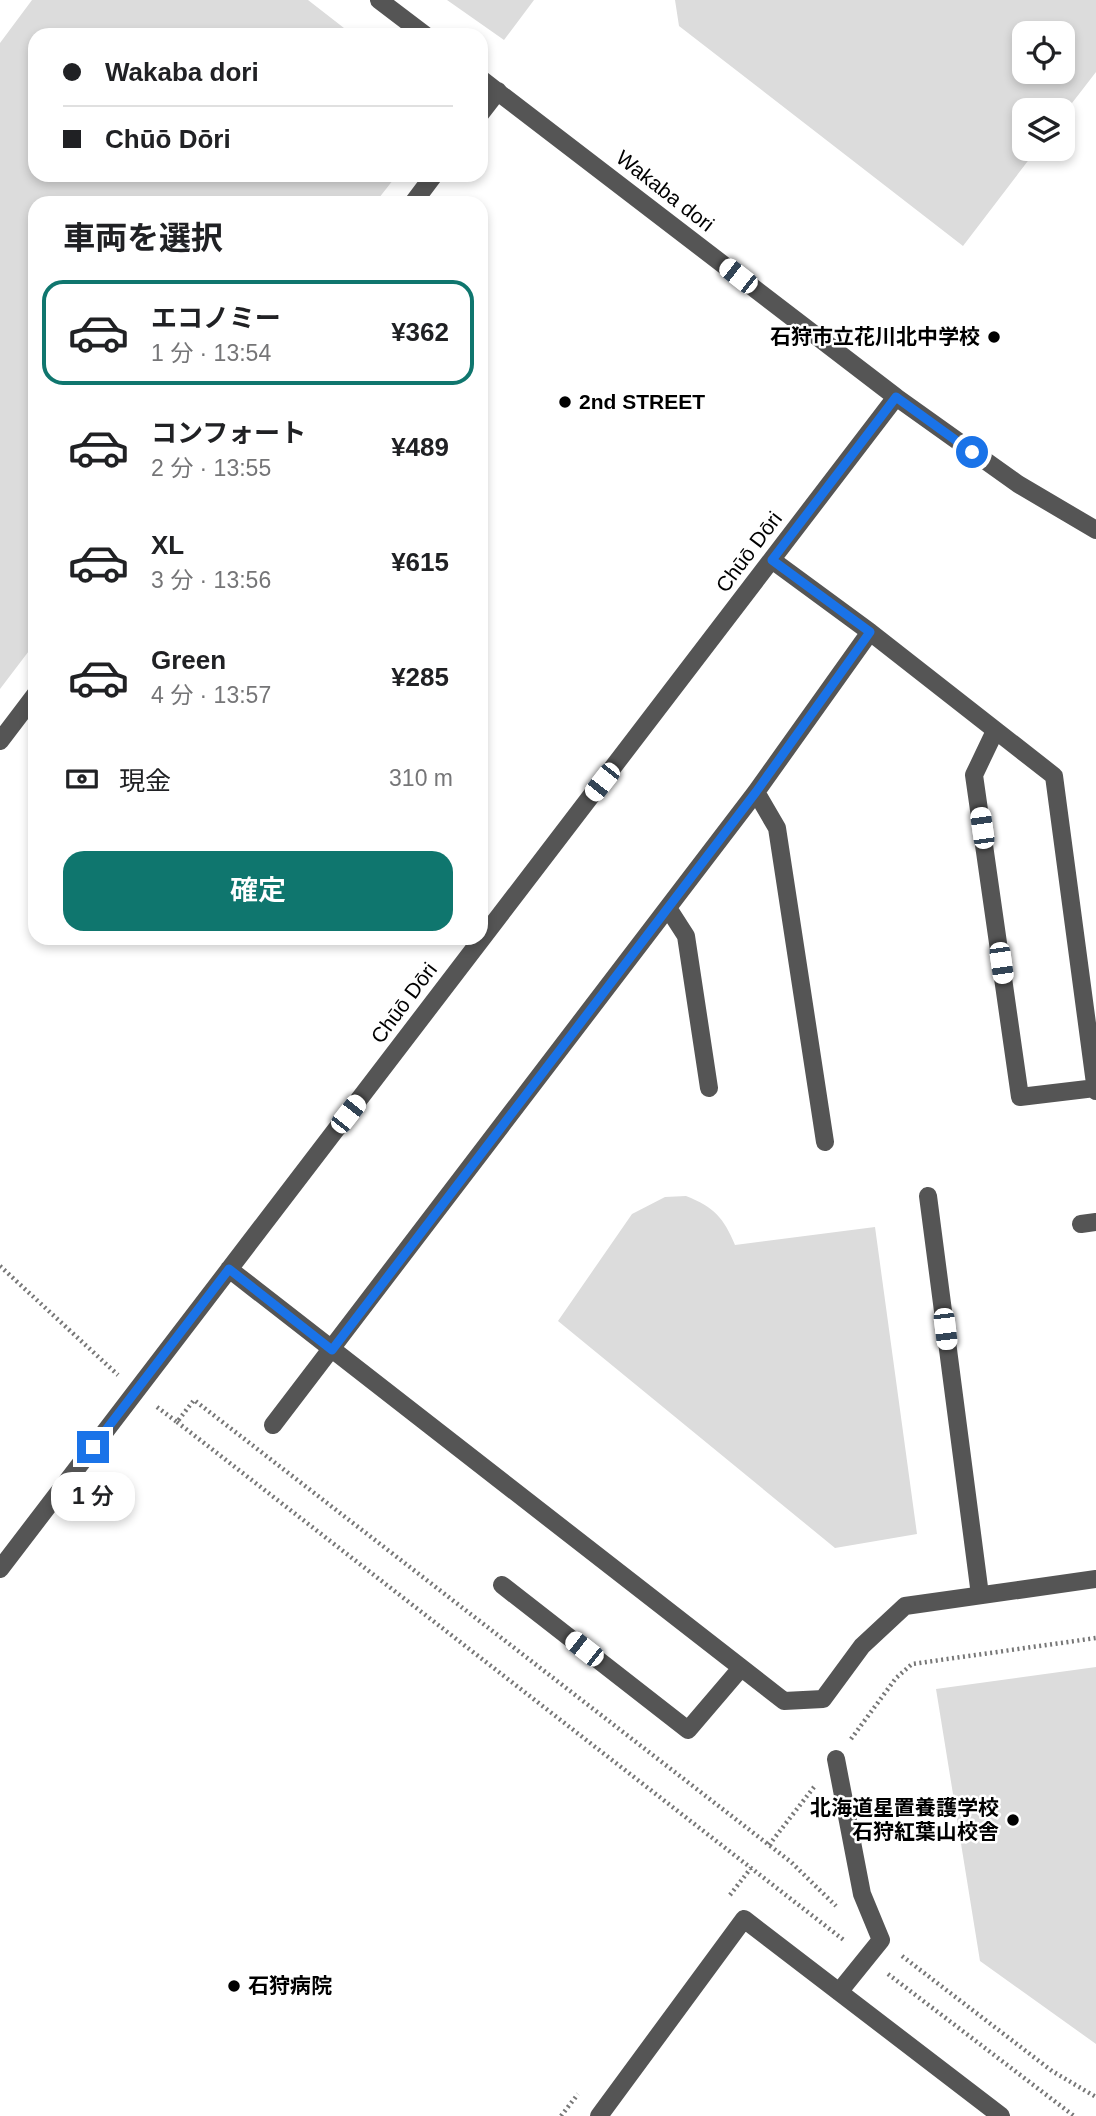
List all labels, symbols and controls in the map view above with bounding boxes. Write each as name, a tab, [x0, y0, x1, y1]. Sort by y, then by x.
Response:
map controls	[1012, 21, 1075, 161]
button: locate	[1012, 21, 1075, 84]
text: Wakaba dori	[105, 57, 259, 87]
button: layers	[1012, 98, 1075, 161]
text: Chūō Dōri	[105, 124, 231, 154]
street label: Wakaba dori	[612, 145, 719, 236]
text: 車両を選択	[63, 220, 223, 256]
car	[715, 255, 762, 297]
icon: car	[67, 301, 130, 364]
text: エコノミー	[151, 303, 281, 333]
text: ¥362	[391, 317, 449, 347]
place label: 石狩市立花川北中学校	[770, 325, 980, 348]
marker: 石狩市立花川北中学校	[986, 329, 1002, 345]
text: 1 分 · 13:54	[151, 340, 271, 366]
place label: 2nd STREET	[579, 390, 705, 413]
marker: 2nd STREET	[557, 394, 573, 410]
icon: car	[67, 416, 130, 479]
text: コンフォート	[151, 418, 306, 448]
text: ¥489	[391, 432, 449, 462]
route start	[956, 436, 988, 468]
text: 2 分 · 13:55	[151, 455, 271, 481]
street label: Chūō Dōri	[711, 507, 786, 596]
text: XL	[151, 530, 184, 560]
icon: car	[67, 531, 130, 594]
text: ¥615	[391, 547, 449, 577]
text: 3 分 · 13:56	[151, 567, 271, 593]
text: Green	[151, 645, 226, 675]
icon: car	[67, 646, 130, 709]
text: ¥285	[391, 662, 449, 692]
text: 4 分 · 13:57	[151, 682, 271, 708]
car	[581, 759, 624, 805]
icon: cash	[63, 760, 101, 798]
text: 310 m	[389, 765, 453, 791]
text: 現金	[119, 766, 171, 796]
car	[969, 806, 996, 850]
button: 確定	[63, 851, 453, 931]
car	[988, 941, 1015, 985]
street label: Chūō Dōri	[366, 958, 441, 1047]
car	[327, 1091, 370, 1137]
car	[933, 1307, 958, 1351]
route end	[77, 1431, 109, 1463]
callout: 1 分	[51, 1472, 135, 1520]
text: 1 分	[72, 1483, 114, 1509]
car	[561, 1628, 608, 1670]
place label: 北海道星置養護学校 石狩紅葉山校舎	[810, 1796, 999, 1843]
marker: 北海道星置養護学校 石狩紅葉山校舎	[1005, 1812, 1021, 1828]
place label: 石狩病院	[248, 1974, 332, 1997]
marker: 石狩病院	[226, 1978, 242, 1994]

